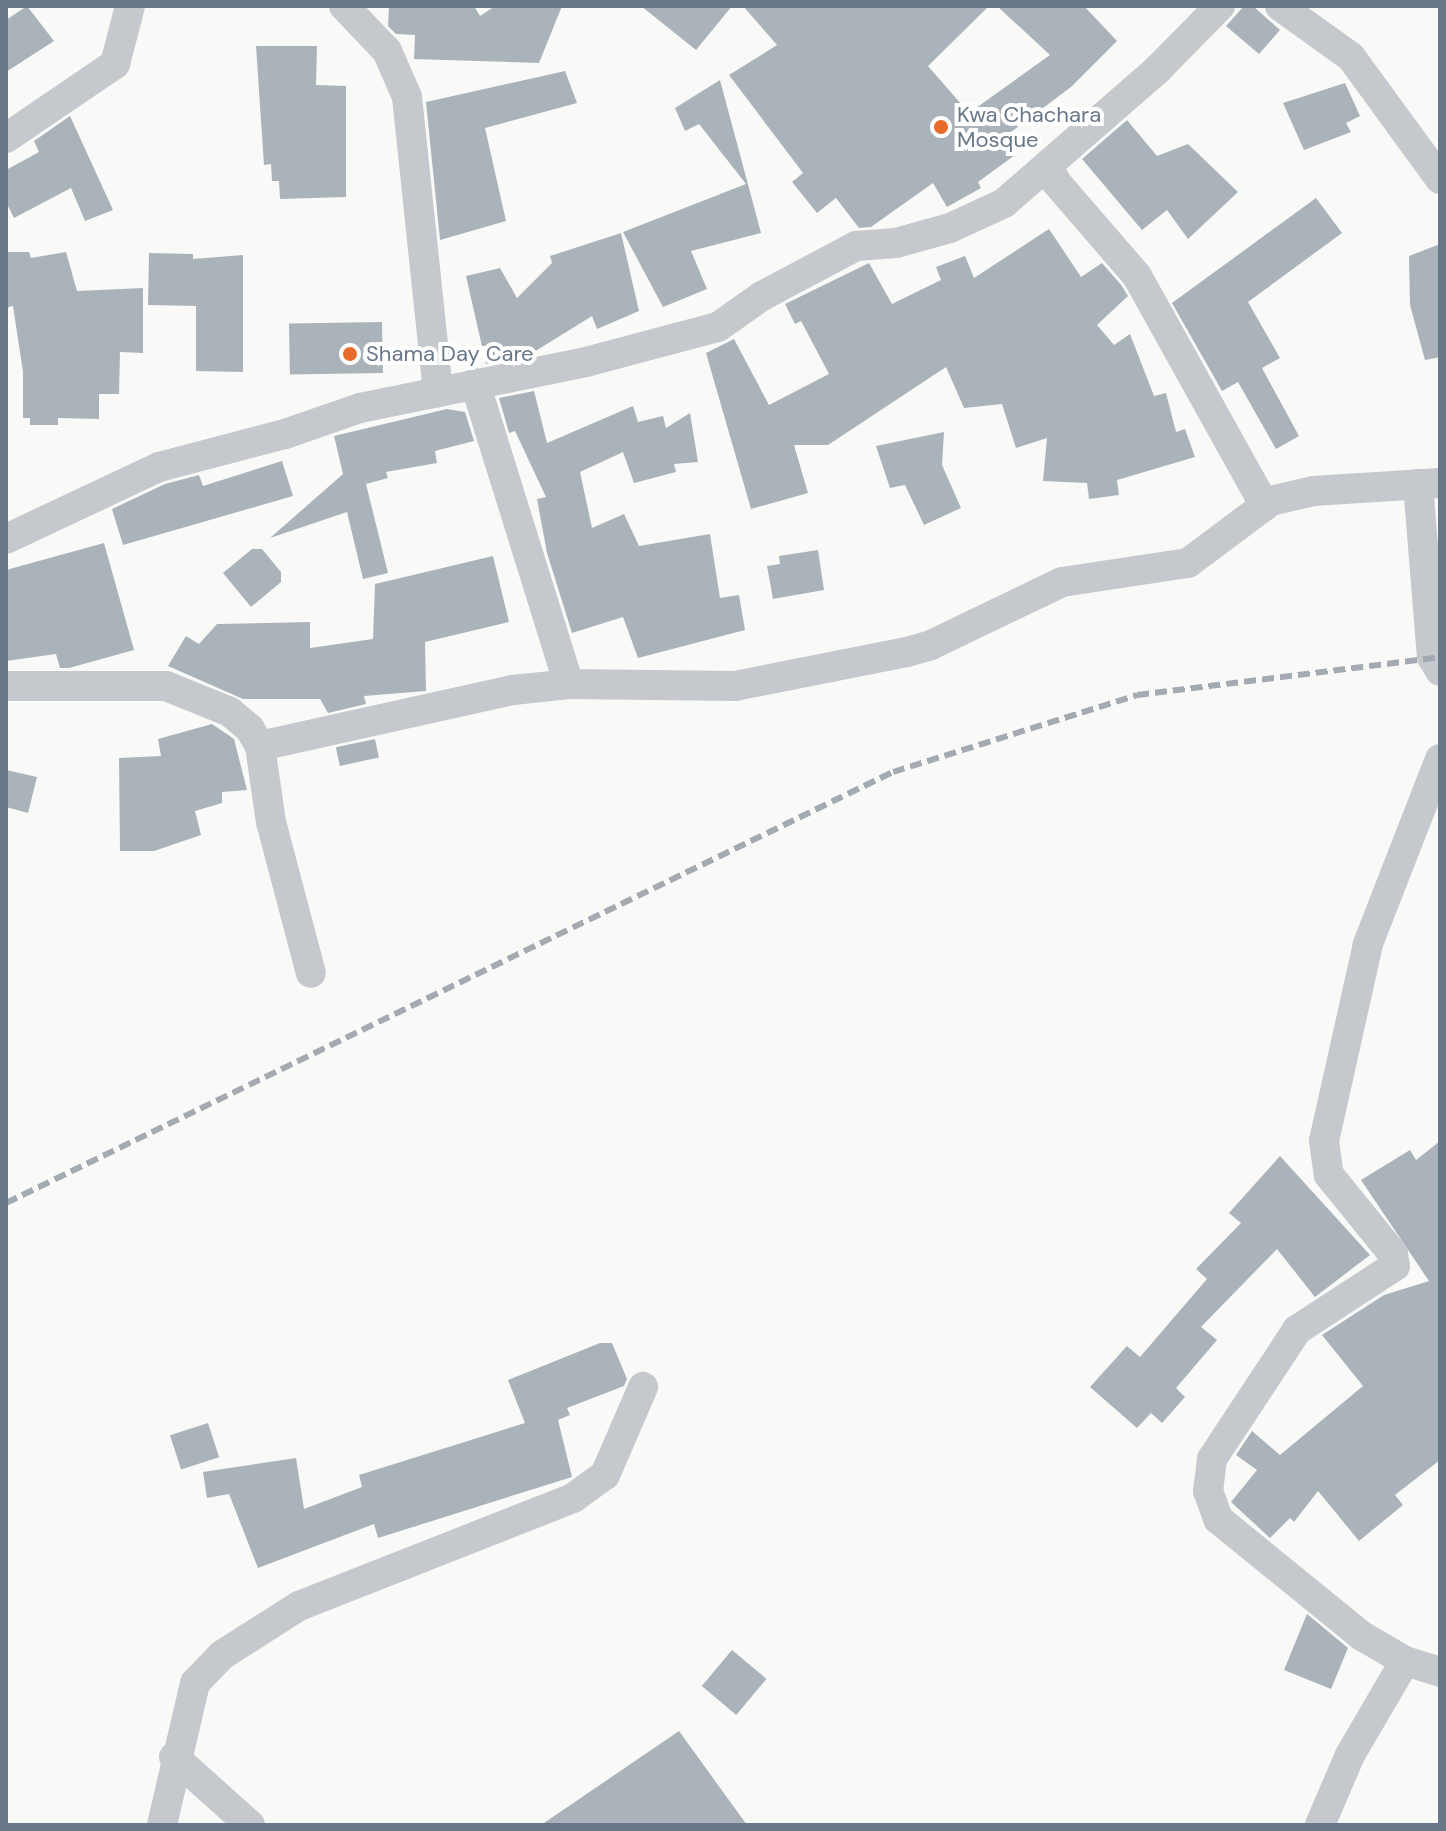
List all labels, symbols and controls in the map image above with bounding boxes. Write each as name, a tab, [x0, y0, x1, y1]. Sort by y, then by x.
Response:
place label: Kwa Chachara Mosque	[957, 101, 1101, 152]
marker: Kwa Chachara Mosque	[932, 118, 950, 136]
place label: Shama Day Care	[366, 341, 534, 367]
marker: Shama Day Care	[341, 345, 359, 363]

